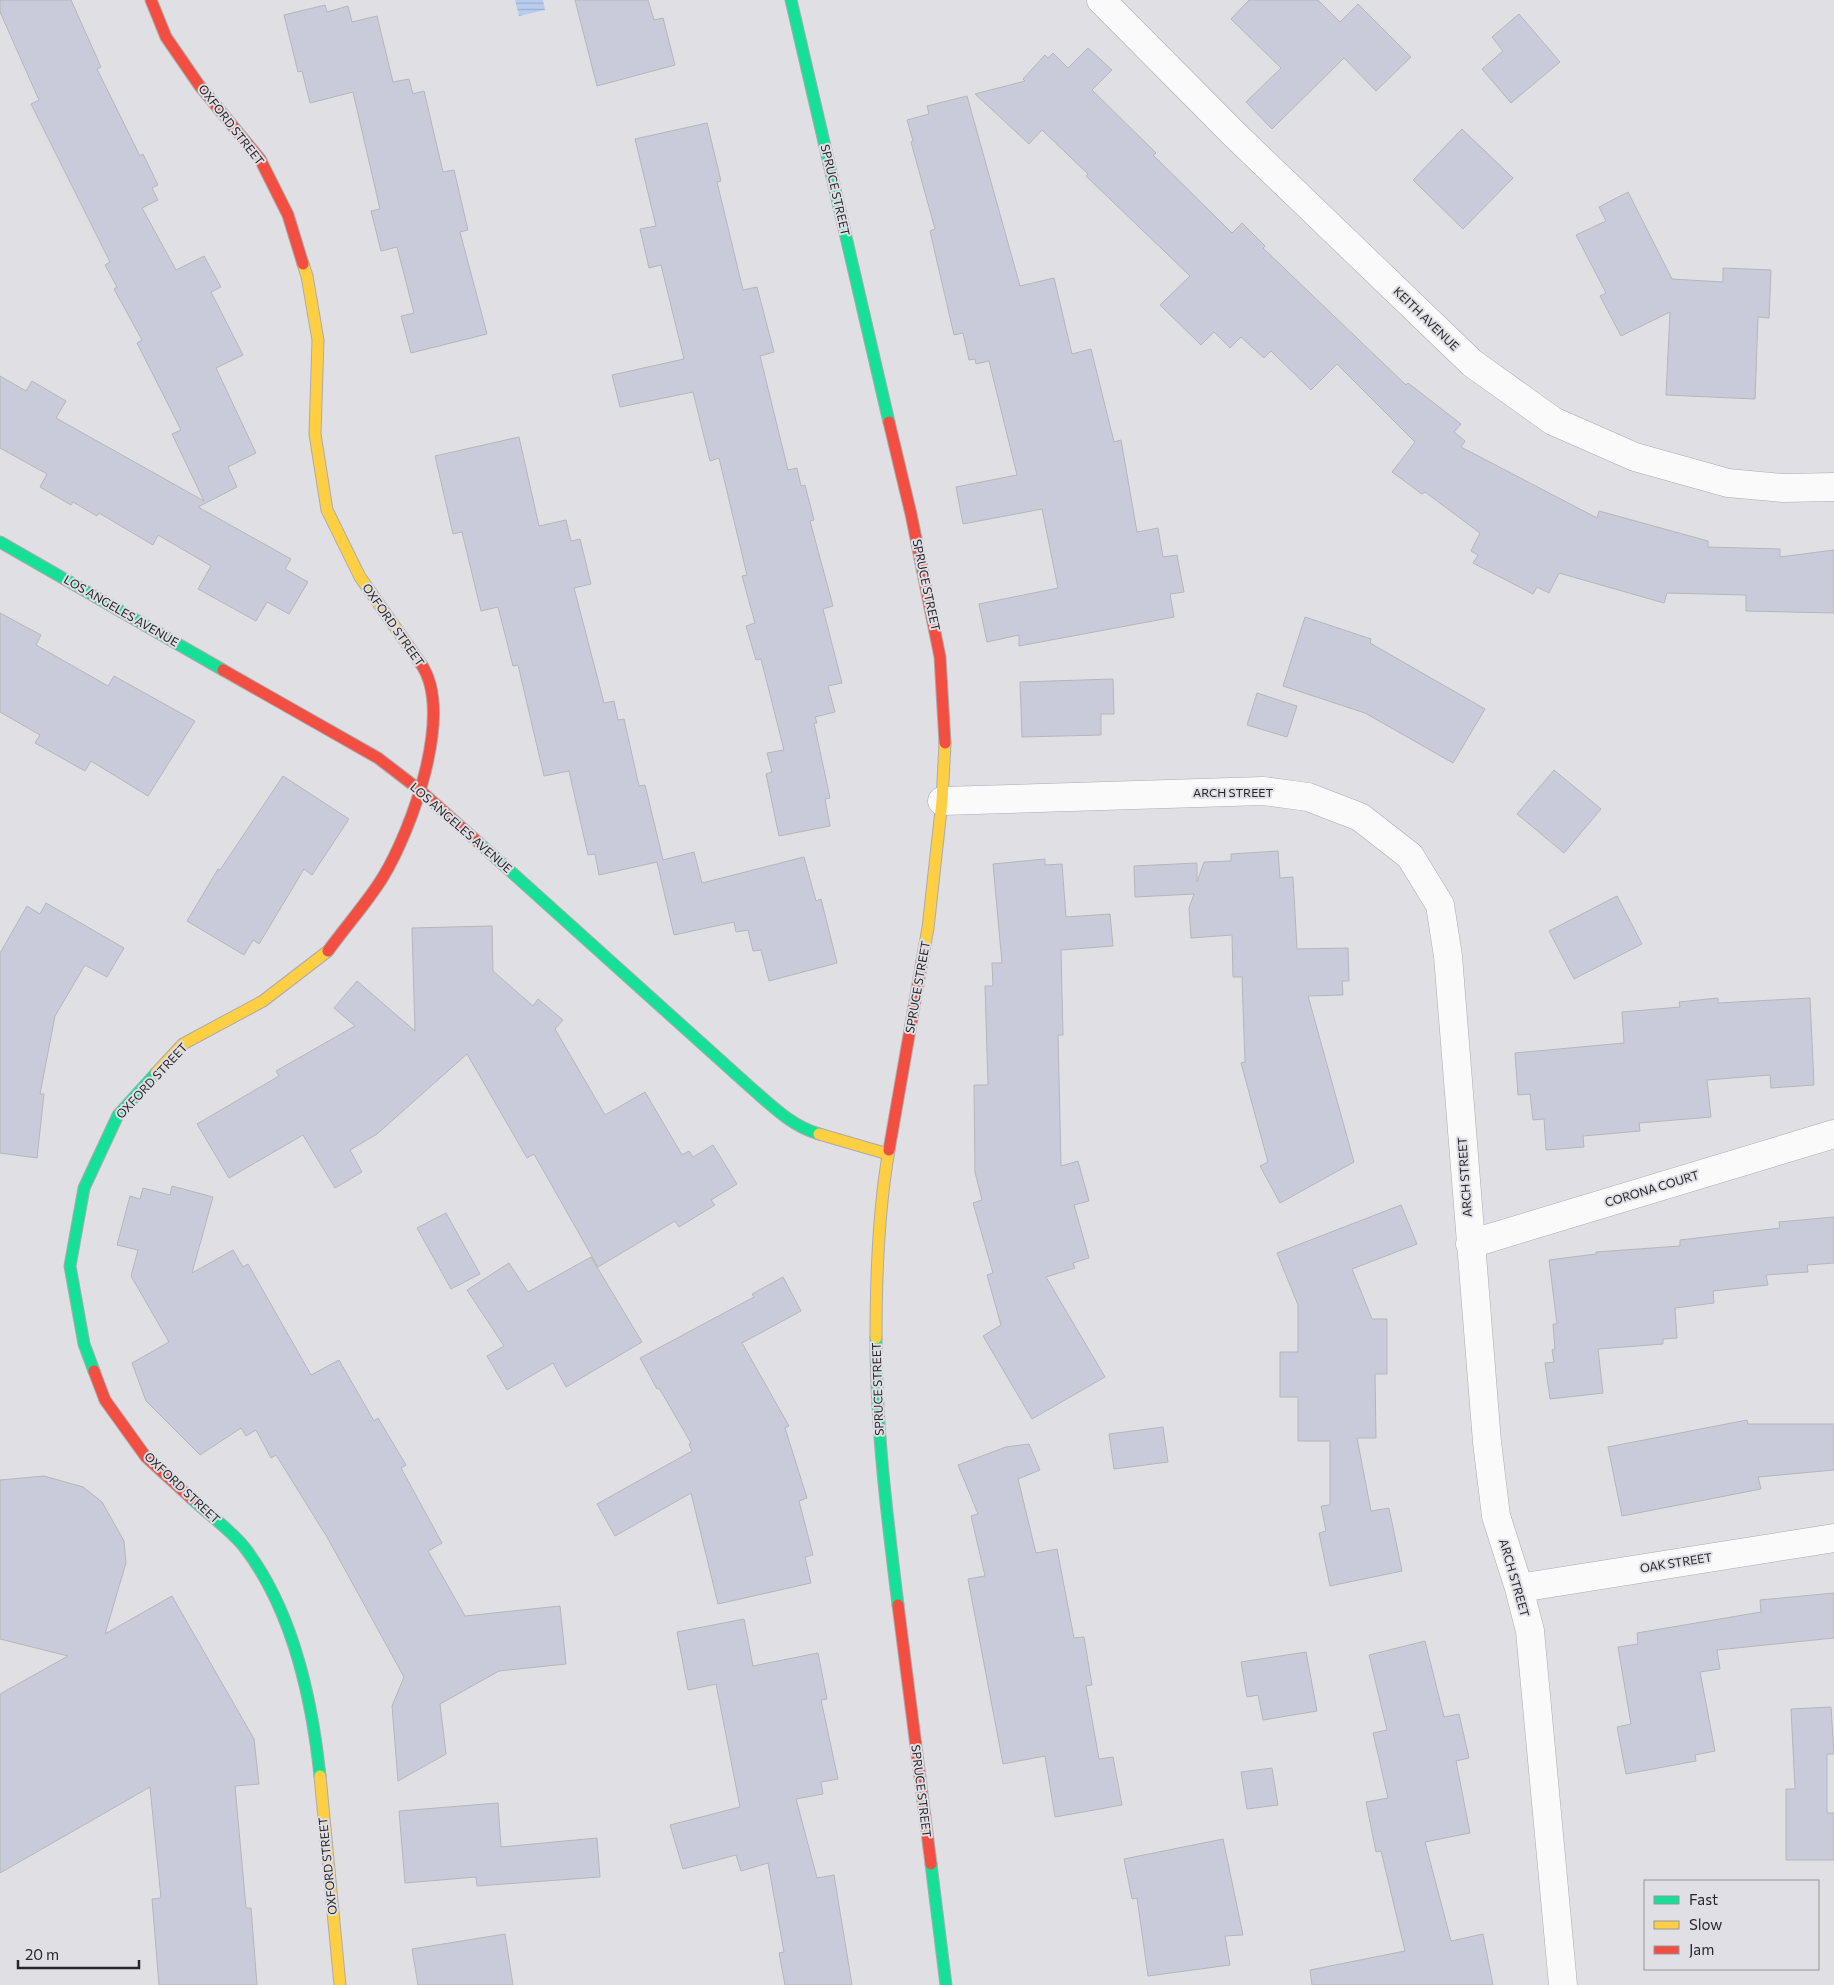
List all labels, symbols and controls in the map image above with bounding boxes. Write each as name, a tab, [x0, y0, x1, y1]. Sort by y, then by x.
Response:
street label: OXFORD STREET	[196, 81, 268, 168]
street label: SPRUCE STREET	[819, 143, 853, 237]
street label: KEITH AVENUE	[1391, 284, 1462, 353]
street label: SPRUCE STREET	[910, 538, 944, 632]
street label: LOS ANGELES AVENUE	[62, 572, 181, 649]
street label: OXFORD STREET	[360, 580, 428, 669]
street label: LOS ANGELES AVENUE	[408, 779, 515, 875]
street label: ARCH STREET	[1193, 785, 1273, 799]
street label: SPRUCE STREET	[902, 939, 932, 1034]
street label: OXFORD STREET	[113, 1039, 190, 1121]
street label: ARCH STREET	[1454, 1136, 1474, 1218]
street label: CORONA COURT	[1603, 1167, 1701, 1209]
street label: SPRUCE STREET	[868, 1342, 886, 1436]
street label: OXFORD STREET	[142, 1449, 224, 1526]
street label: ARCH STREET	[1497, 1537, 1533, 1618]
street label: OAK STREET	[1639, 1549, 1713, 1575]
street label: SPRUCE STREET	[909, 1744, 935, 1838]
street label: OXFORD STREET	[315, 1816, 339, 1916]
legend	[1644, 1880, 1819, 1970]
text: Fast	[1689, 1890, 1718, 1908]
text: Slow	[1689, 1915, 1722, 1933]
scale bar	[18, 1938, 139, 1970]
text: Jam	[1689, 1940, 1714, 1958]
text: 20 m	[25, 1945, 59, 1963]

